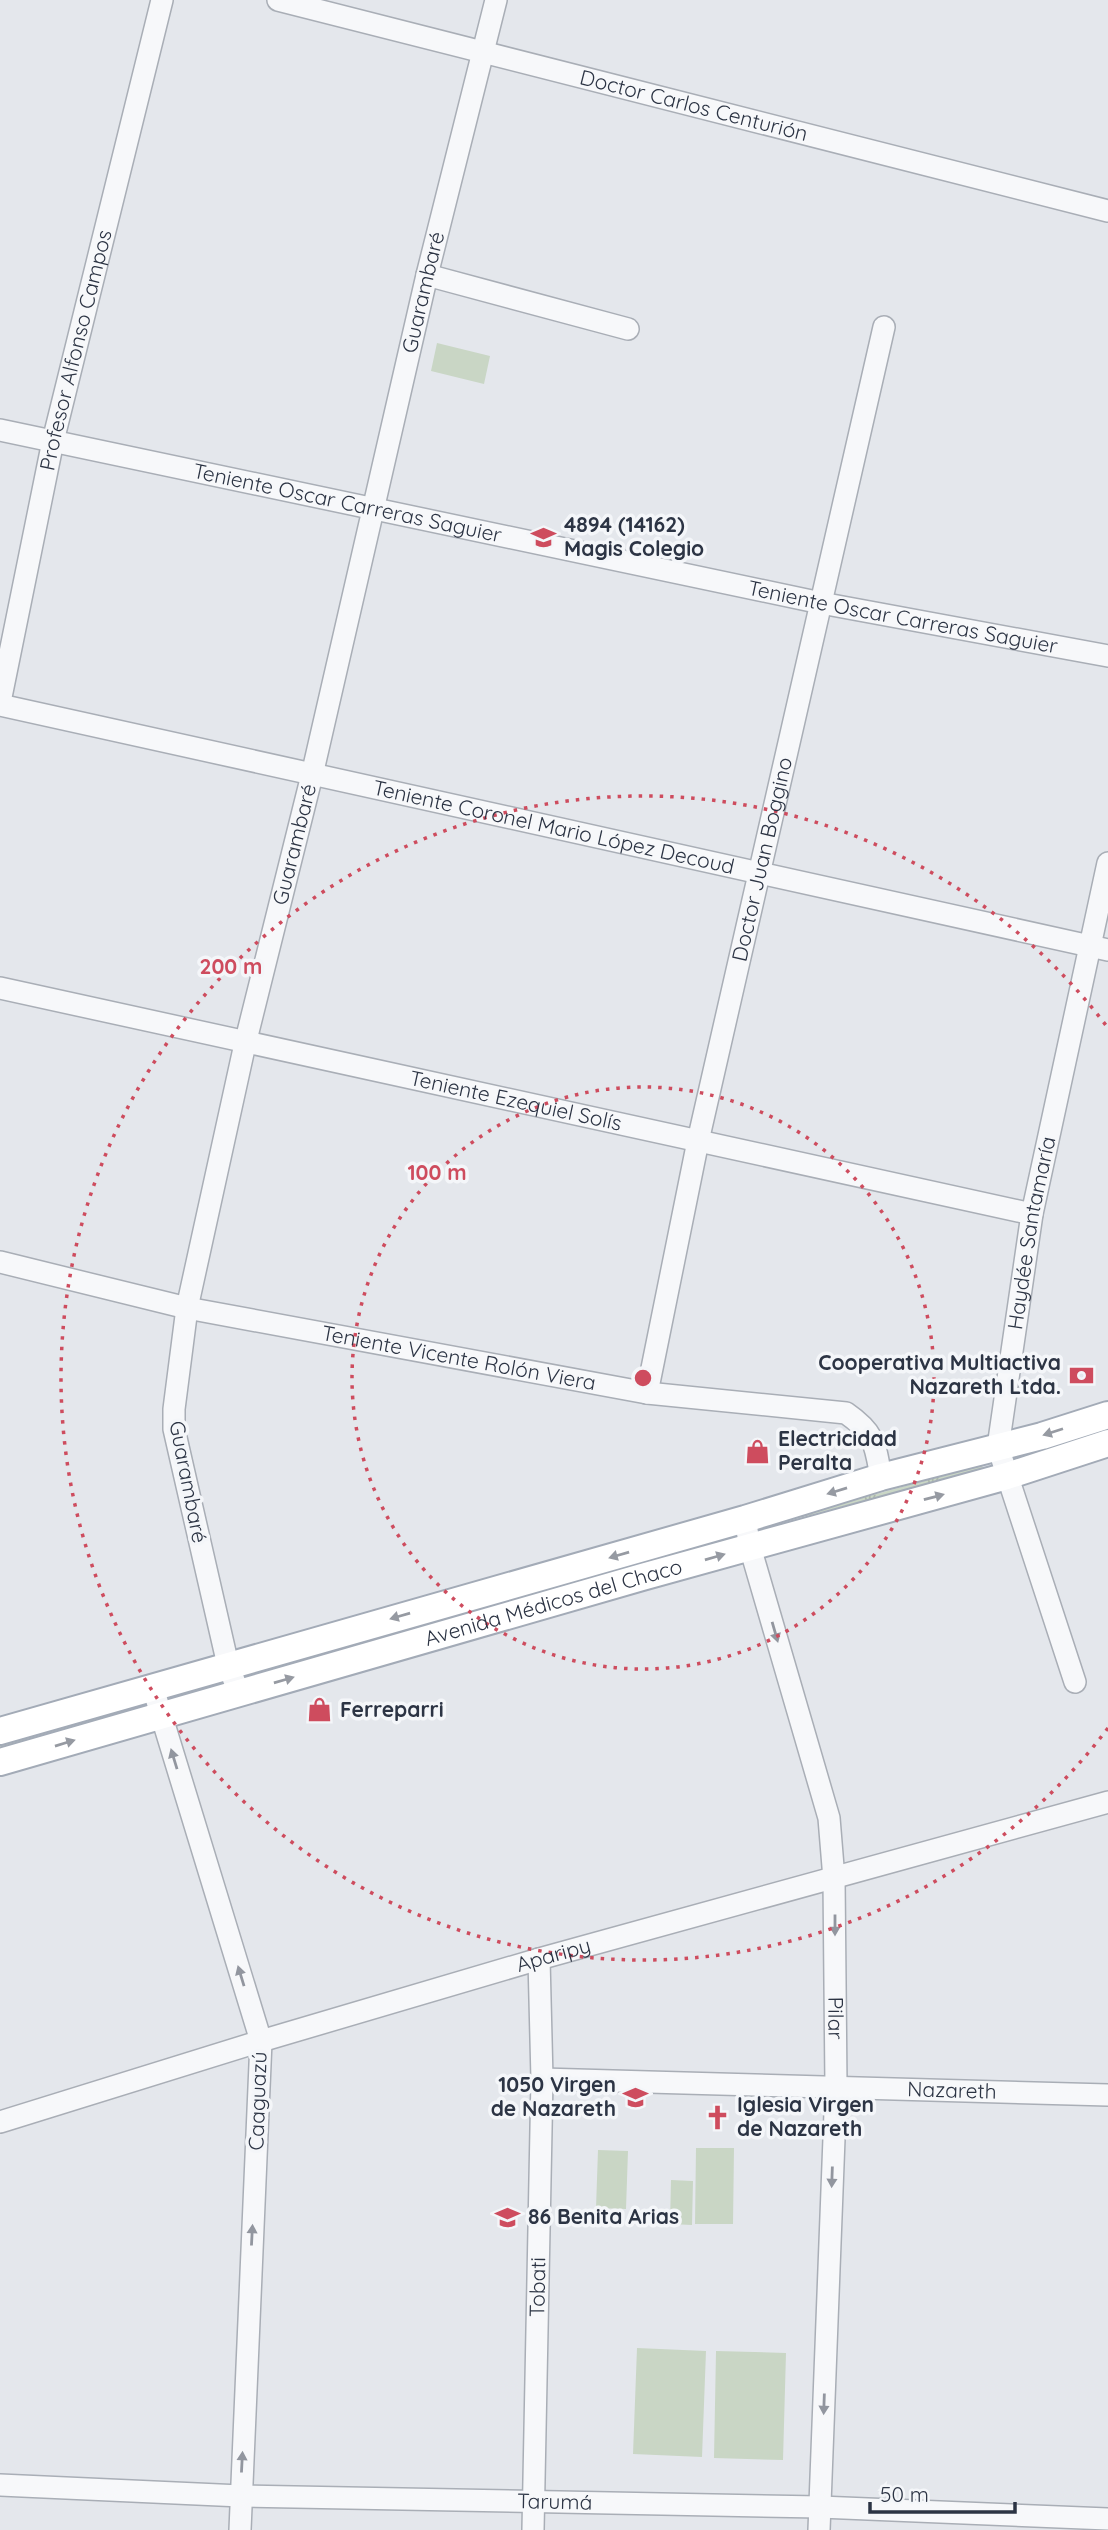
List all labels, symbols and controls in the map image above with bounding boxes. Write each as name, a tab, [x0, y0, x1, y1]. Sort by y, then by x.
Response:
street label: Doctor Carlos Centurión	[577, 63, 811, 146]
street label: Profesor Alfonso Campos	[33, 227, 117, 473]
street label: Guarambaré	[396, 229, 449, 355]
street label: Teniente Oscar Carreras Saguier	[191, 457, 504, 547]
place label: 4894 (14162) Magis Colegio	[564, 511, 704, 561]
school or university icon: 4894 (14162) Magis Colegio	[530, 523, 558, 551]
street label: Teniente Oscar Carreras Saguier	[746, 574, 1060, 658]
street label: Doctor Juan Boggino	[725, 754, 797, 964]
street label: Teniente Coronel Mario López Decoud	[371, 774, 737, 879]
street label: Guarambaré	[266, 781, 321, 907]
text: 200 m	[200, 953, 262, 979]
street label: Teniente Ezequiel Solís	[408, 1064, 624, 1136]
street label: Haydée Santamaría	[1001, 1134, 1060, 1331]
text: 100 m	[407, 1159, 467, 1185]
street label: Teniente Vicente Rolón Viera	[320, 1319, 598, 1395]
place label: Cooperativa Multiactiva Nazareth Ltda.	[818, 1349, 1061, 1399]
bank icon: Cooperativa Multiactiva Nazareth Ltda.	[1067, 1361, 1095, 1389]
centre of rings	[631, 1366, 655, 1390]
street label: Guarambaré	[164, 1419, 214, 1545]
place label: Electricidad Peralta	[778, 1425, 897, 1475]
one-way arrow	[1043, 1428, 1064, 1438]
shop icon: Electricidad Peralta	[744, 1437, 772, 1465]
one-way arrow	[827, 1486, 848, 1496]
one-way arrow	[924, 1491, 945, 1501]
one-way arrow	[608, 1550, 629, 1560]
one-way arrow	[704, 1551, 726, 1562]
street label: Avenida Médicos del Chaco	[422, 1553, 685, 1651]
one-way arrow	[389, 1612, 410, 1622]
one-way arrow	[770, 1621, 781, 1643]
one-way arrow	[274, 1675, 295, 1685]
shop icon: Ferreparri	[306, 1696, 334, 1724]
place label: Ferreparri	[340, 1696, 444, 1722]
one-way arrow	[55, 1738, 76, 1748]
one-way arrow	[168, 1748, 178, 1769]
one-way arrow	[829, 1914, 841, 1936]
street label: Aparipy	[513, 1931, 593, 1977]
one-way arrow	[235, 1965, 245, 1986]
street label: Pilar	[823, 1997, 850, 2040]
street label: Caaguazú	[242, 2051, 272, 2151]
place label: 1050 Virgen de Nazareth	[491, 2071, 616, 2121]
street label: Nazareth	[907, 2075, 997, 2104]
school or university icon: 1050 Virgen de Nazareth	[622, 2083, 650, 2111]
place label: Iglesia Virgen de Nazareth	[737, 2091, 874, 2141]
church icon: Iglesia Virgen de Nazareth	[703, 2103, 731, 2131]
one-way arrow	[827, 2166, 838, 2188]
school or university icon: 86 Benita Arias	[494, 2203, 522, 2231]
place label: 86 Benita Arias	[528, 2203, 679, 2229]
one-way arrow	[247, 2223, 258, 2245]
street label: Tobati	[523, 2257, 550, 2317]
one-way arrow	[818, 2394, 829, 2416]
one-way arrow	[237, 2451, 248, 2473]
scale bar	[870, 2470, 1015, 2514]
text: 50 m	[880, 2481, 929, 2507]
street label: Tarumá	[517, 2487, 593, 2515]

